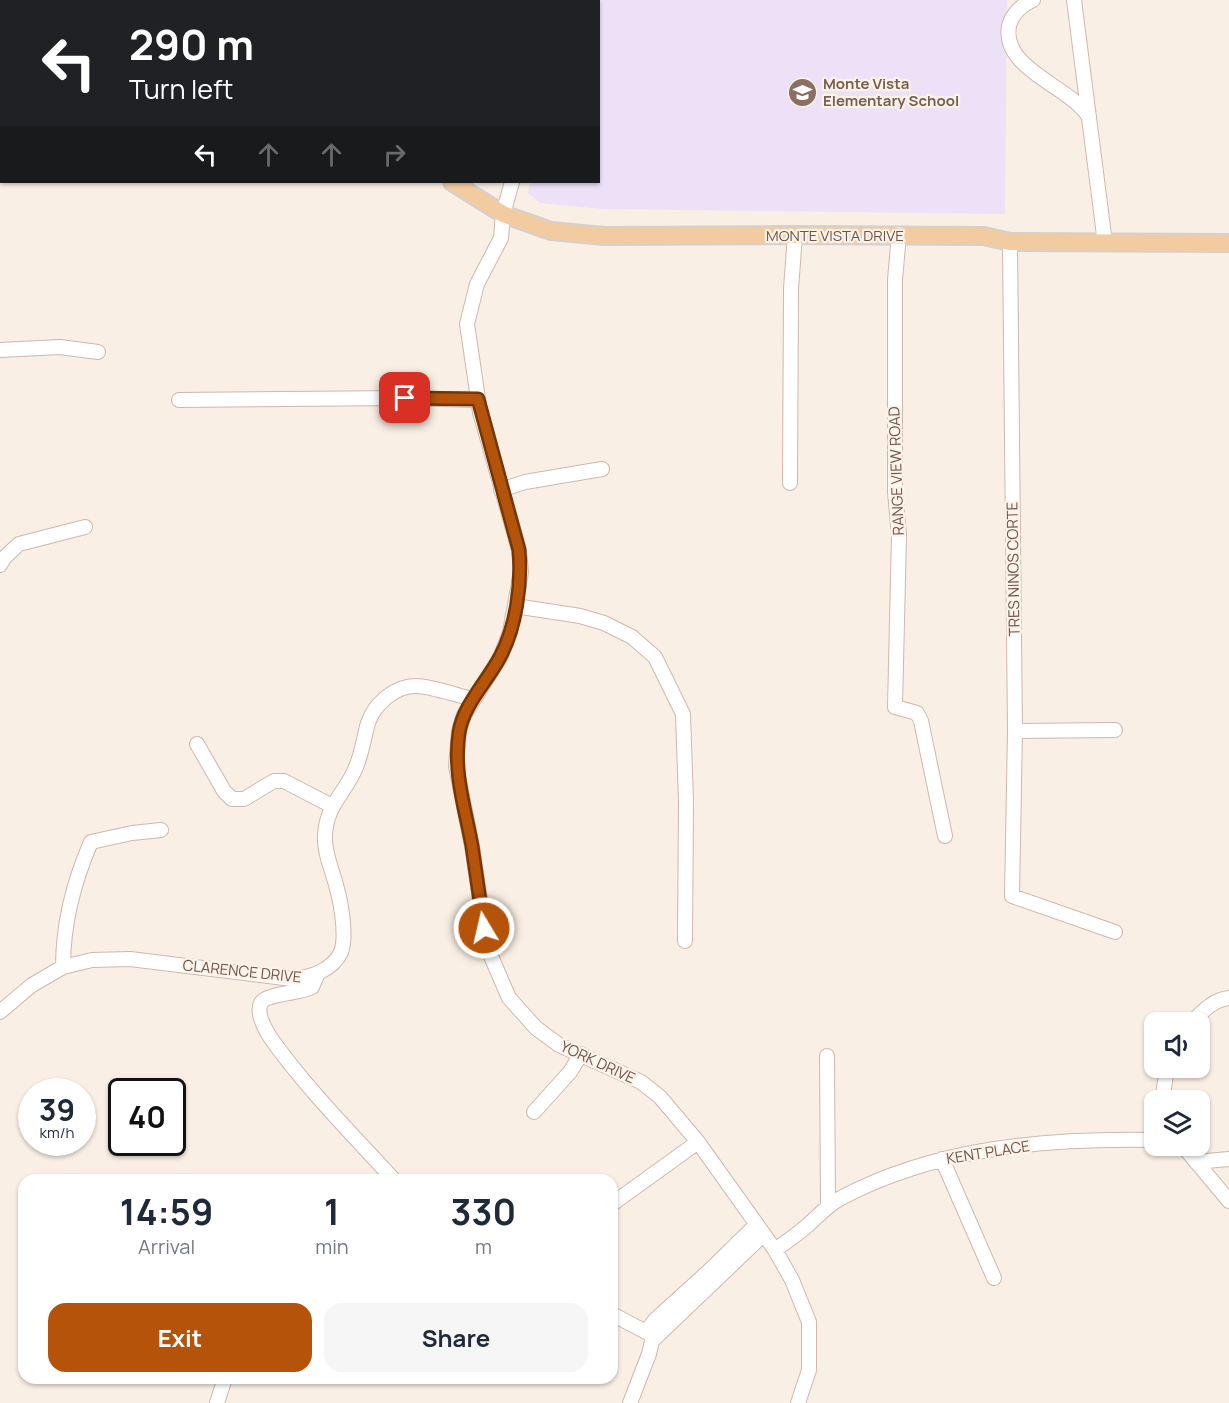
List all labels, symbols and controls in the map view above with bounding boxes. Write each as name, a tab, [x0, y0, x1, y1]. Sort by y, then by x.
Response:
text: 290 m	[129, 15, 254, 73]
icon: left	[30, 24, 108, 102]
text: Turn left	[129, 70, 233, 107]
place label: Monte Vista Elementary School	[823, 73, 959, 111]
school or university icon: Monte Vista Elementary School	[786, 76, 818, 108]
icon: left	[189, 138, 222, 171]
icon: ahead	[252, 138, 285, 171]
icon: ahead	[315, 138, 348, 171]
icon: right	[378, 138, 411, 171]
street label: MONTE VISTA DRIVE	[766, 225, 904, 246]
pin	[379, 372, 430, 423]
icon: arrive	[388, 381, 421, 414]
street label: RANGE VIEW ROAD	[883, 406, 909, 536]
street label: TRES NINOS CORTE	[1001, 502, 1025, 636]
position arrow	[452, 896, 516, 960]
street label: CLARENCE DRIVE	[182, 954, 302, 988]
map controls	[1144, 1012, 1210, 1156]
button: sound	[1144, 1012, 1210, 1078]
street label: YORK DRIVE	[557, 1036, 639, 1088]
speed limit sign: 40	[108, 1078, 186, 1156]
text: 39	[39, 1089, 75, 1130]
button: layers	[1144, 1090, 1210, 1156]
text: km/h	[40, 1122, 74, 1143]
street label: KENT PLACE	[945, 1135, 1031, 1169]
text: 14:59	[120, 1187, 213, 1236]
text: 1	[324, 1187, 340, 1236]
text: 330	[451, 1187, 516, 1236]
text: Arrival	[138, 1233, 195, 1260]
text: min	[315, 1233, 349, 1260]
text: m	[475, 1233, 492, 1260]
button: Exit	[48, 1303, 312, 1372]
button: Share	[324, 1303, 588, 1372]

